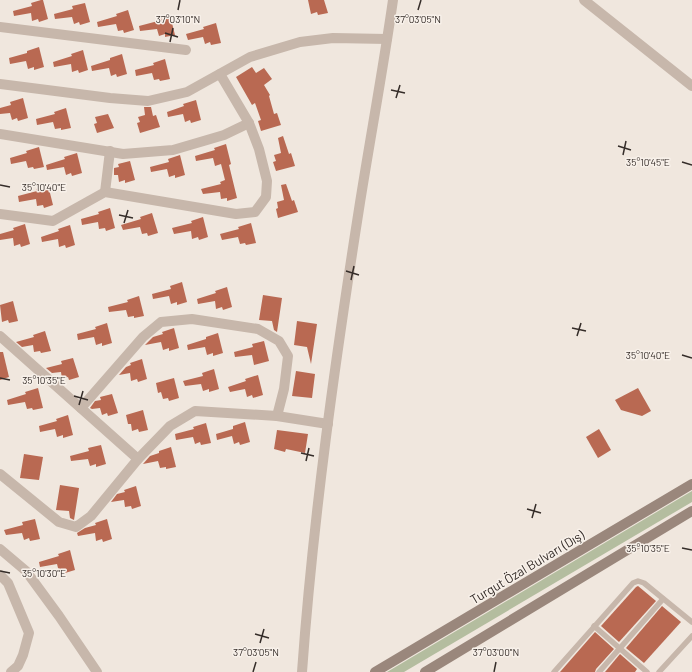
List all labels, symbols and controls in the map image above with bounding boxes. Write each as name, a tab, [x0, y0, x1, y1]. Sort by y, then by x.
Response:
text: 37°03'10"N	[156, 13, 200, 25]
text: 37°03'05"N	[395, 13, 441, 25]
text: 35°10'45"E	[626, 156, 670, 168]
text: 35°10'40"E	[22, 181, 66, 193]
text: 35°10'40"E	[626, 349, 670, 361]
text: 35°10'35"E	[22, 374, 66, 386]
street label: Turgut Özal Bulvarı (Dış)	[467, 526, 587, 607]
text: 35°10'35"E	[626, 542, 670, 554]
text: 35°10'30"E	[22, 567, 66, 579]
text: 37°03'05"N	[233, 646, 279, 658]
text: 37°03'00"N	[473, 646, 519, 658]

